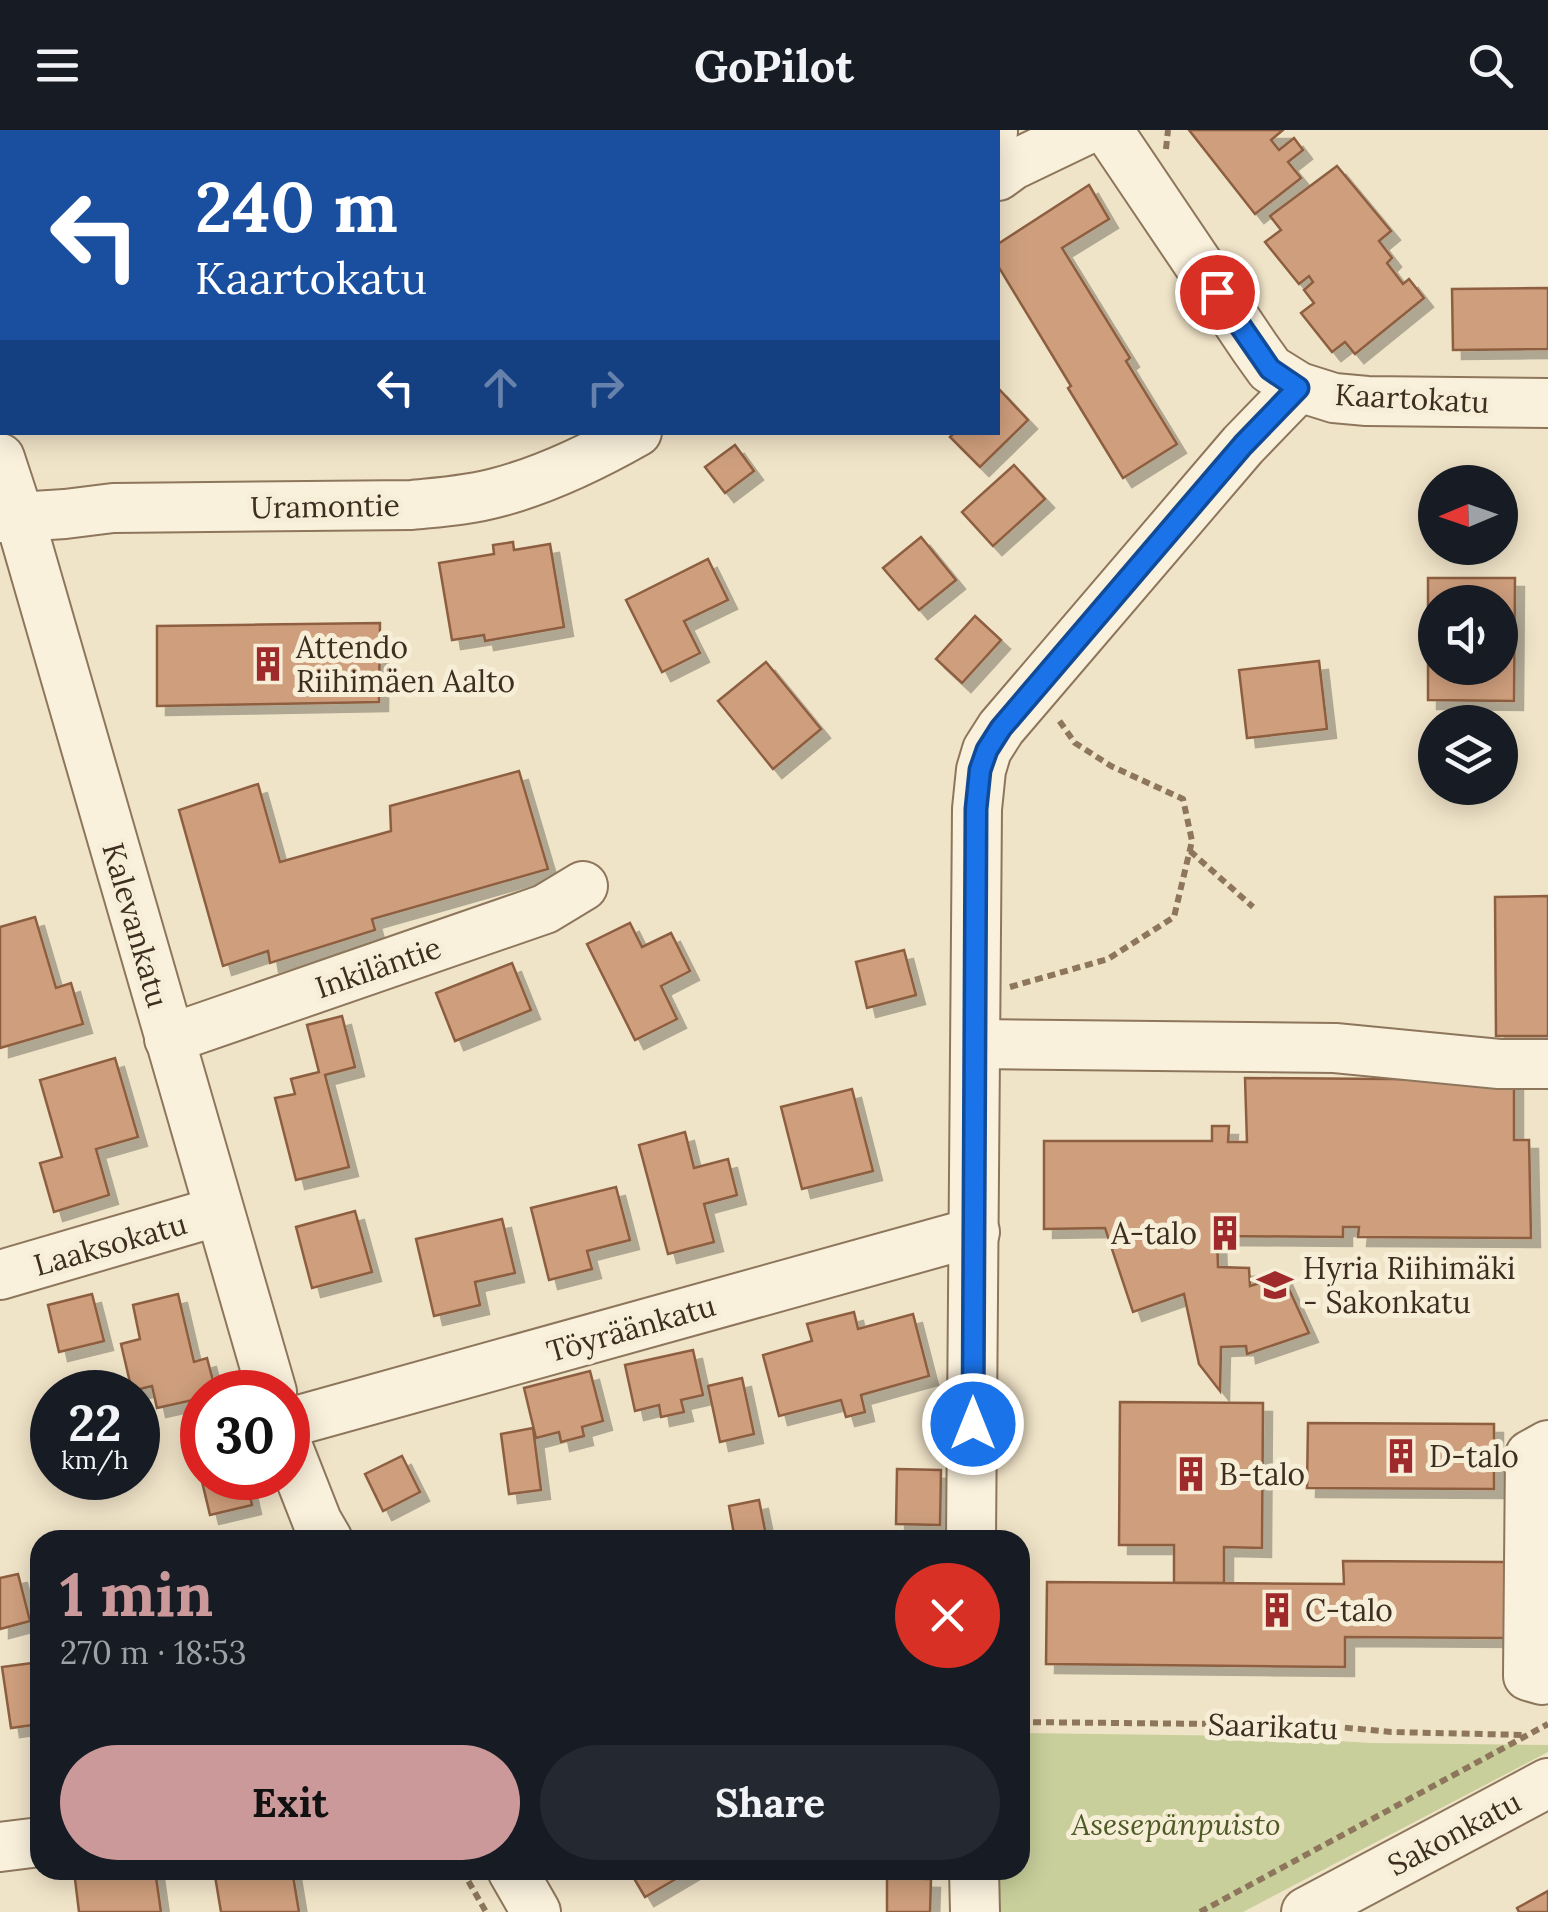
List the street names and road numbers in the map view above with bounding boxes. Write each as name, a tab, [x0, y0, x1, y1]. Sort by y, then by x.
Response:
street label: Kaartokatu	[1334, 375, 1490, 421]
street label: Uramontie	[250, 486, 400, 526]
street label: Kalevankatu	[94, 838, 178, 1012]
street label: Inkiläntie	[310, 928, 446, 1006]
street label: Laaksokatu	[29, 1204, 191, 1284]
street label: Töyräänkatu	[542, 1286, 720, 1371]
street label: Saarikatu	[1207, 1705, 1339, 1747]
street label: Sakonkatu	[1381, 1782, 1527, 1884]

